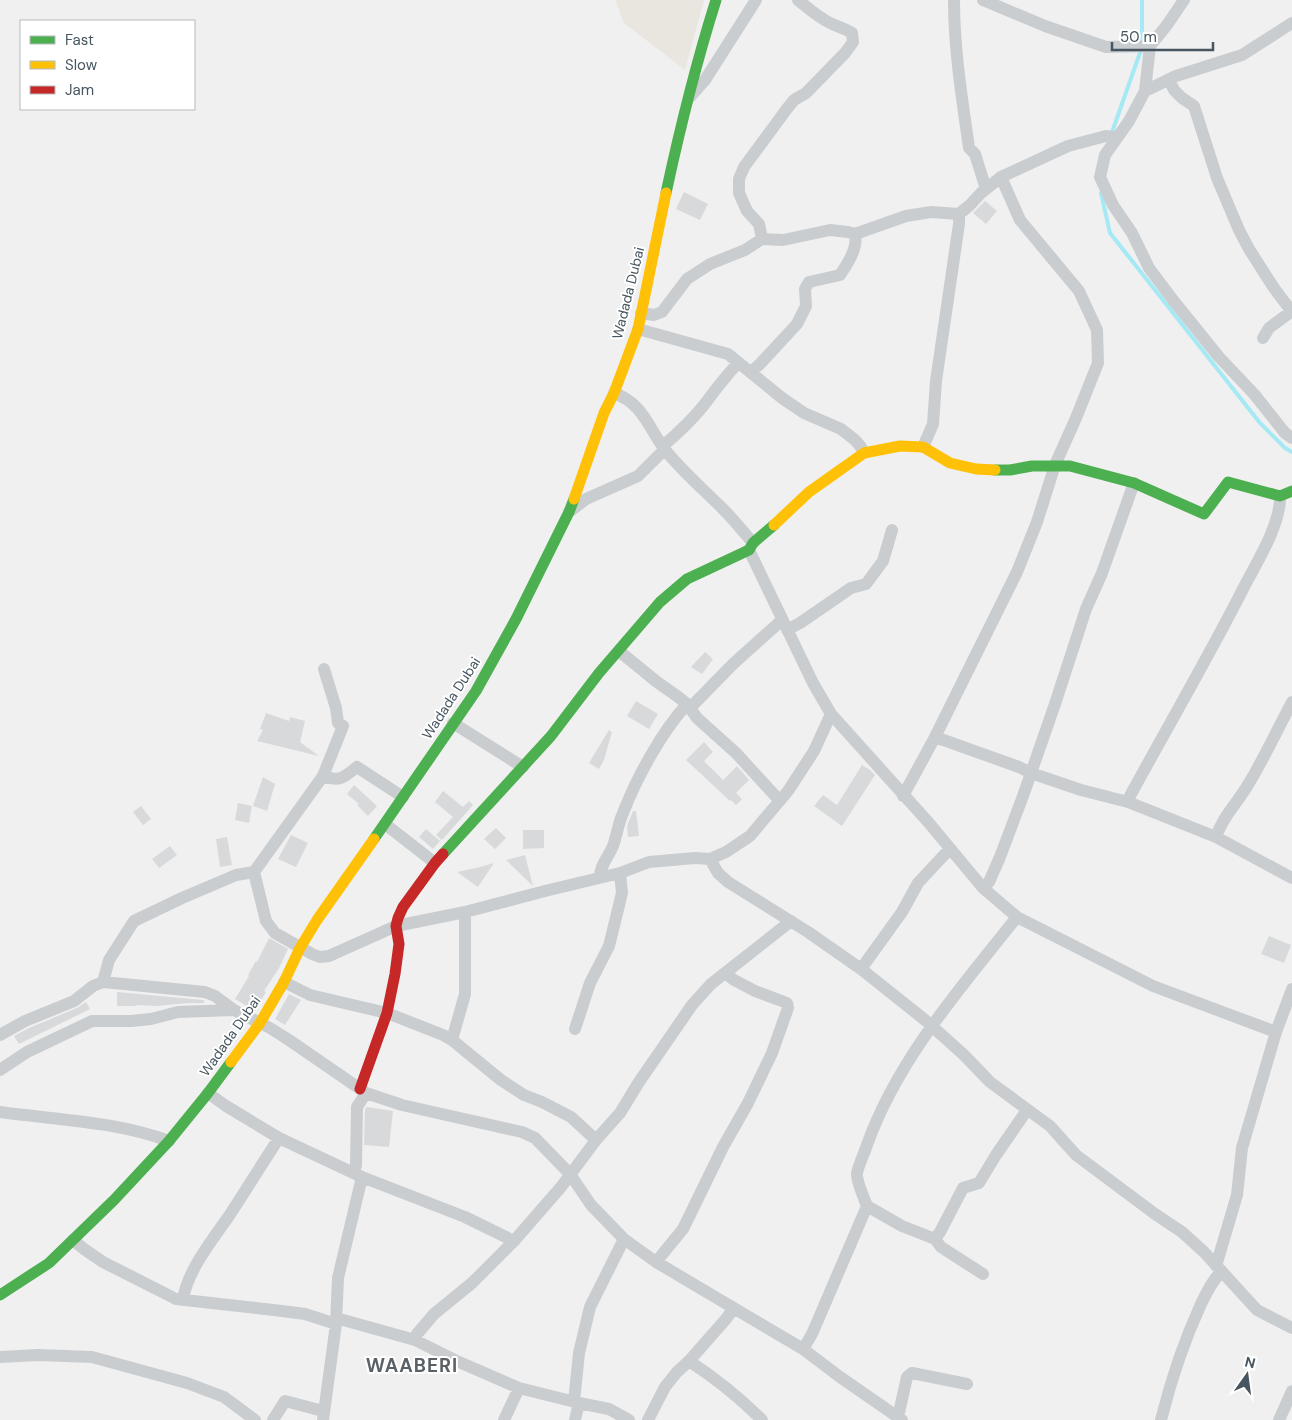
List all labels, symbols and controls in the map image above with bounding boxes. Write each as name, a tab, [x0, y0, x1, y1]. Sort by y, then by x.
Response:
legend	[20, 20, 195, 110]
scale bar	[1112, 20, 1213, 52]
text: 50 m	[1120, 27, 1157, 47]
text: Fast	[65, 30, 94, 50]
text: Slow	[65, 55, 98, 75]
text: Jam	[65, 80, 94, 100]
street label: Wadada Dubai	[608, 245, 648, 341]
street label: Wadada Dubai	[418, 654, 484, 742]
street label: Wadada Dubai	[196, 992, 264, 1080]
north arrow	[1222, 1350, 1272, 1400]
text: N	[1243, 1352, 1257, 1372]
district label: WAABERI	[366, 1353, 458, 1378]

